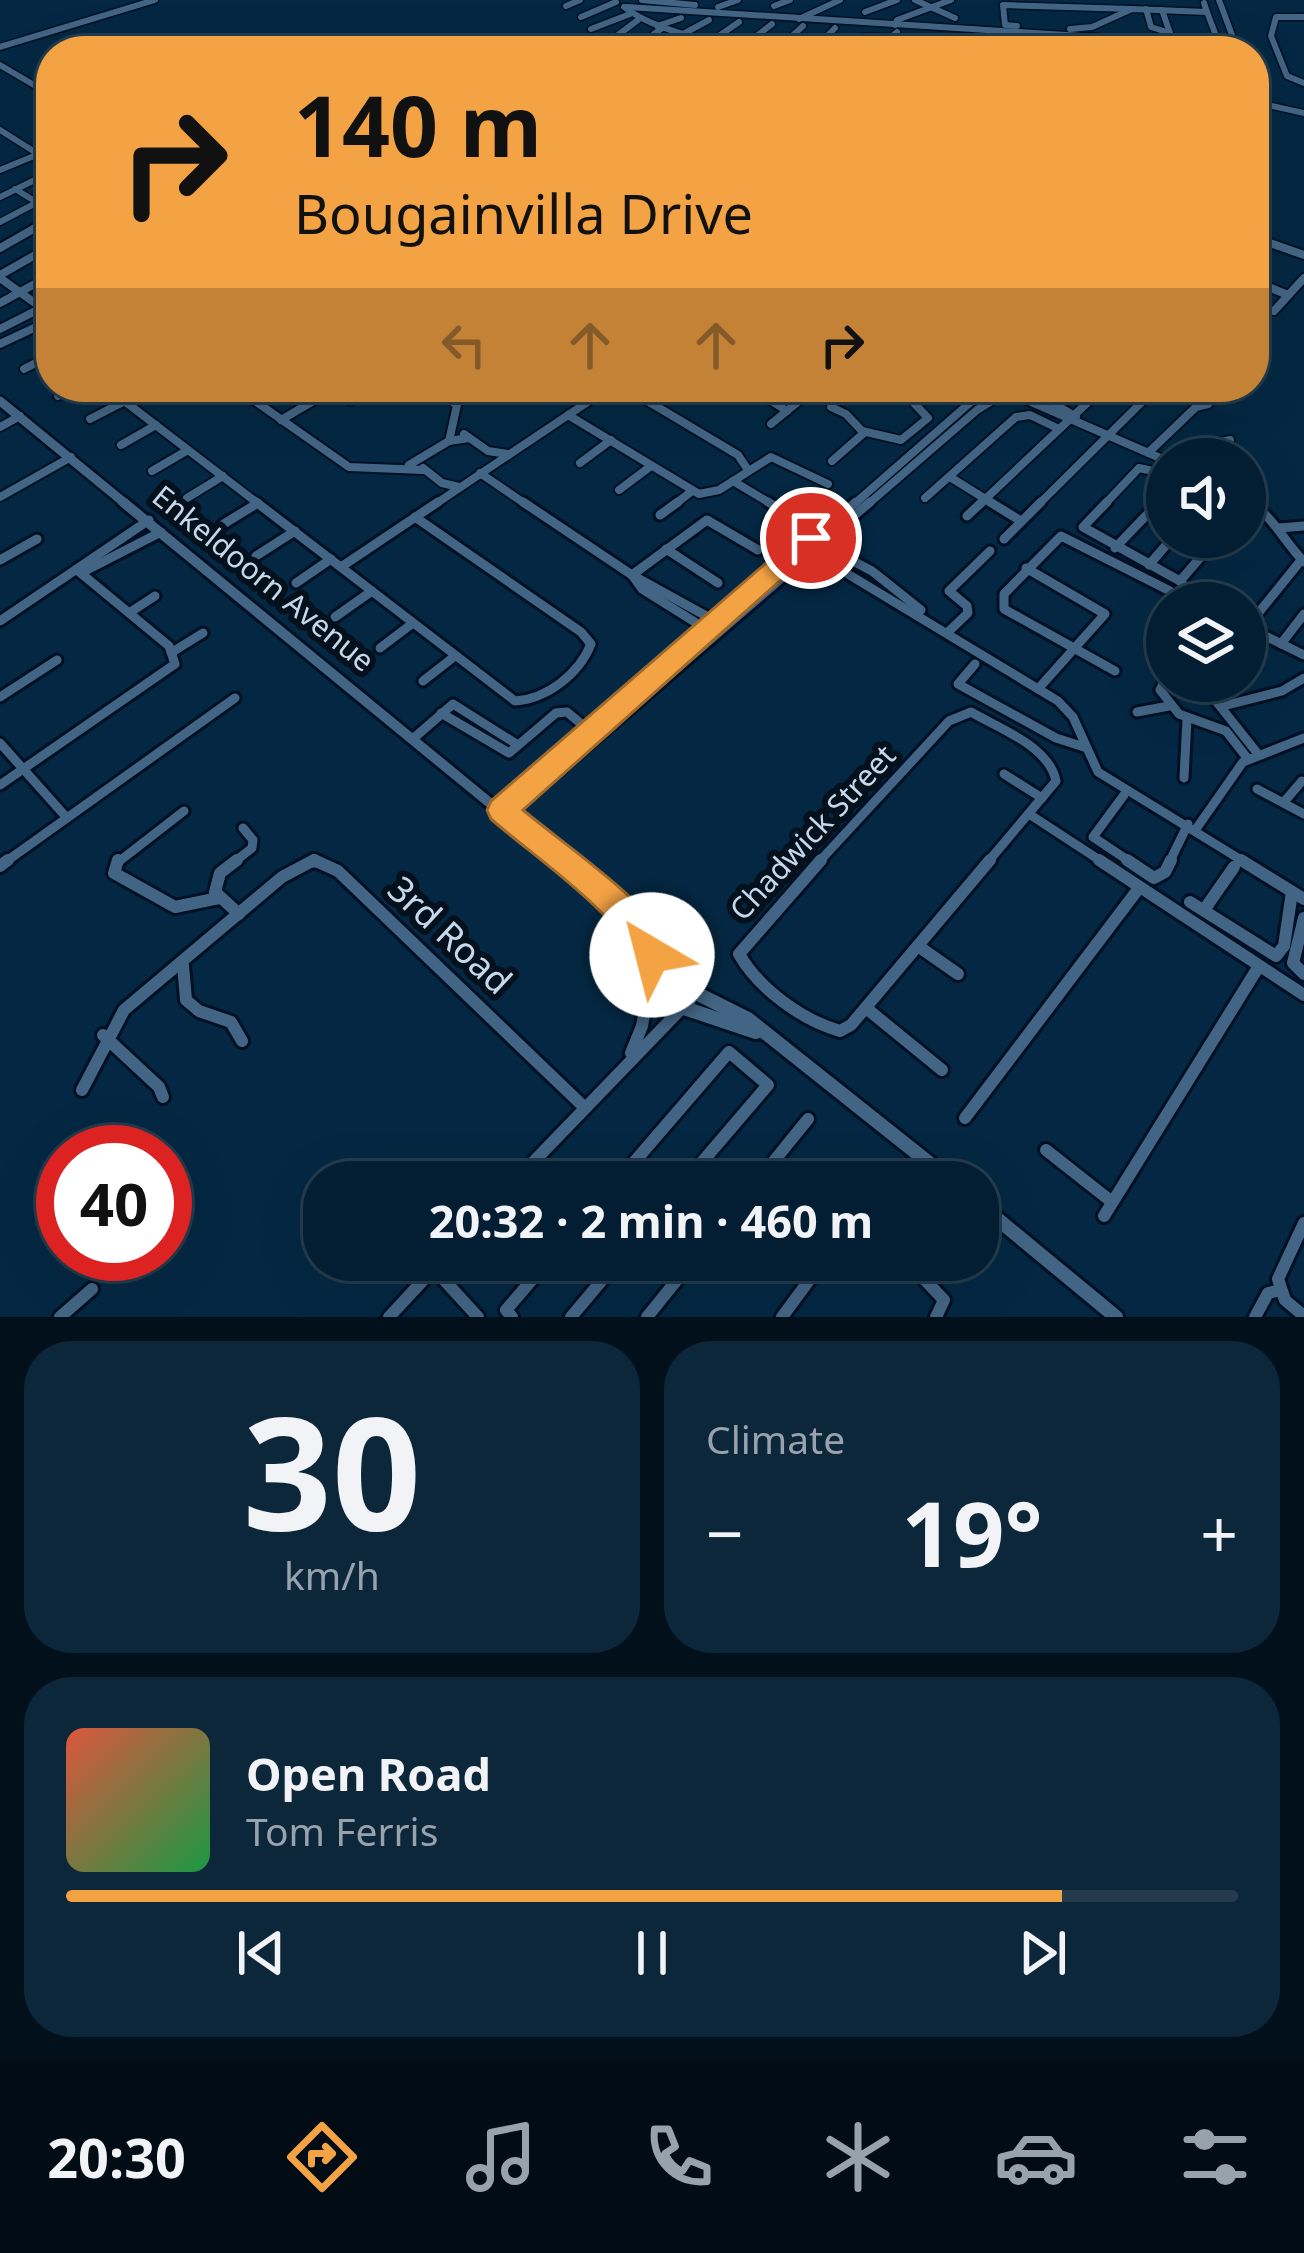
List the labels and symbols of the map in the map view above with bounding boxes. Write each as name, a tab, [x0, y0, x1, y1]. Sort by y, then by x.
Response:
street label: Enkeldoorn Avenue	[144, 475, 384, 680]
pin	[760, 487, 862, 589]
street label: Chadwick Street	[720, 735, 904, 929]
street label: 3rd Road	[378, 865, 523, 1005]
position arrow	[589, 892, 715, 1018]
speed limit sign: 40	[36, 1125, 192, 1281]

